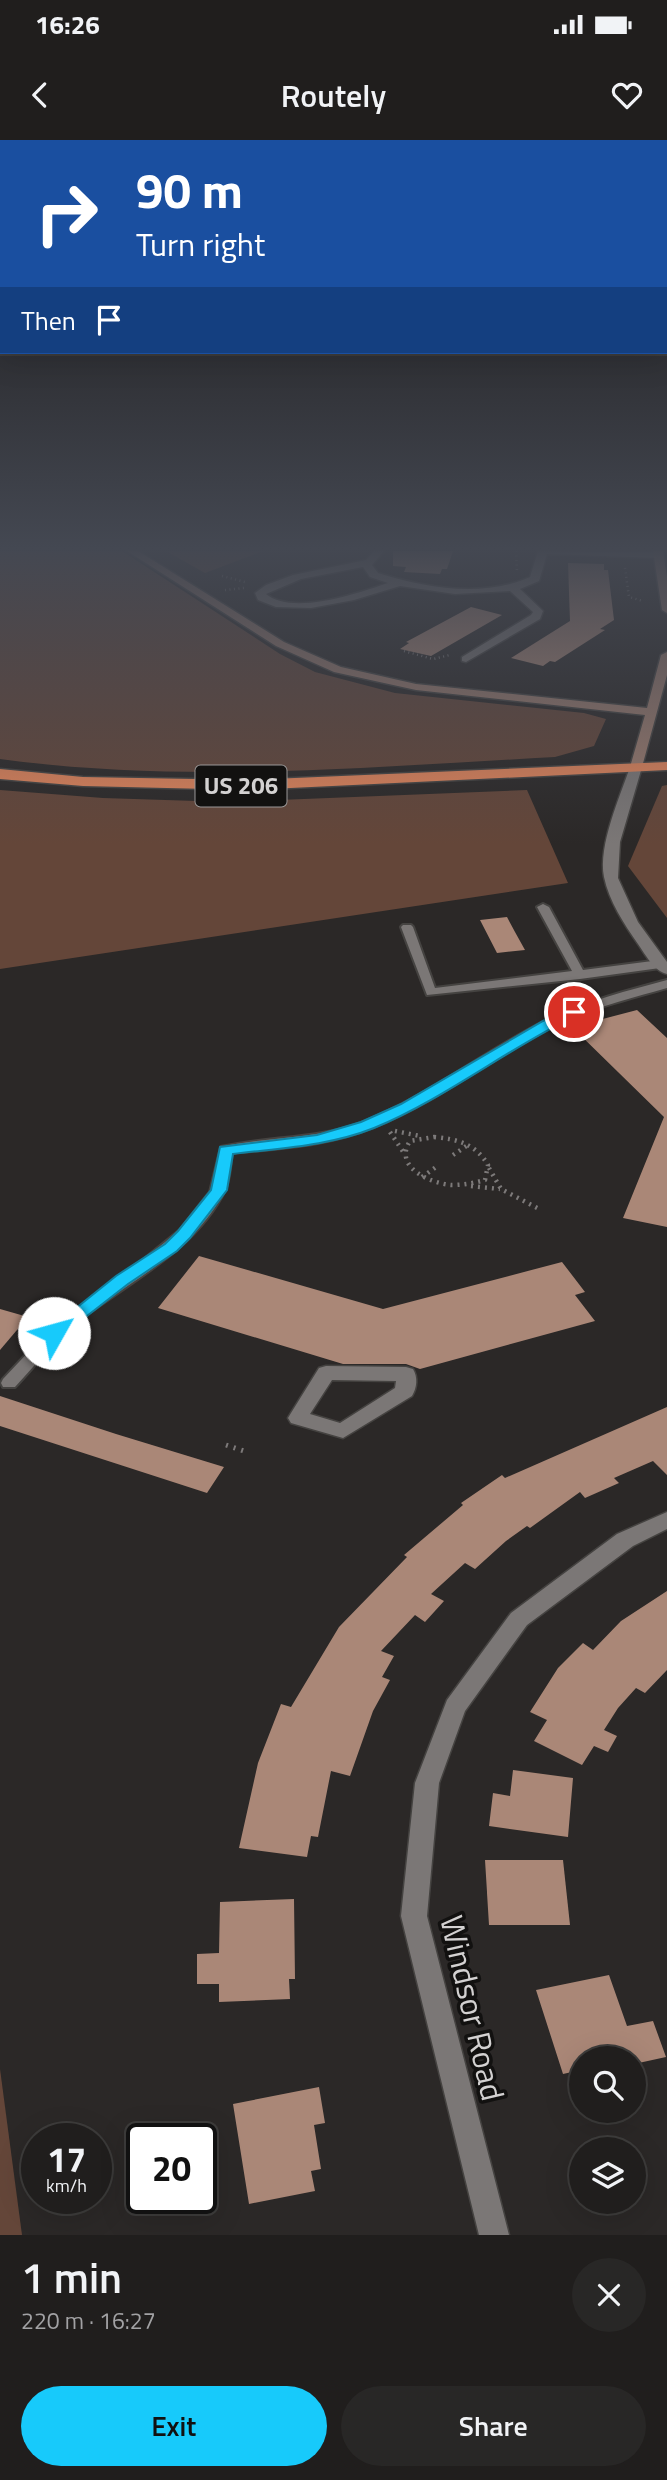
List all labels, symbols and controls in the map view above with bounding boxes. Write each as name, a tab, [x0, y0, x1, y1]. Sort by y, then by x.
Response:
text: 16:26	[35, 5, 100, 44]
text: Routely	[281, 71, 386, 119]
icon: back	[21, 76, 59, 114]
icon: heart	[608, 76, 646, 114]
text: 90 m	[136, 152, 243, 227]
icon: right	[21, 168, 112, 259]
text: Turn right	[136, 220, 265, 268]
text: Then	[21, 301, 76, 340]
icon: arrive	[90, 301, 128, 339]
road number: US 206	[196, 766, 286, 806]
pin	[544, 982, 604, 1042]
icon: arrive	[555, 993, 593, 1031]
position arrow	[17, 1296, 91, 1370]
street label: Windsor Road	[428, 1910, 518, 2105]
map controls	[569, 2046, 646, 2214]
button: search	[569, 2046, 646, 2123]
speed limit sign: 20	[126, 2123, 217, 2214]
text: 17	[47, 2132, 86, 2186]
button: layers	[569, 2137, 646, 2214]
text: km/h	[46, 2172, 87, 2199]
text: 1 min	[21, 2245, 122, 2309]
button: close	[572, 2258, 646, 2332]
text: 220 m · 16:27	[21, 2303, 156, 2338]
button: Exit	[21, 2386, 327, 2466]
button: Share	[341, 2386, 646, 2466]

